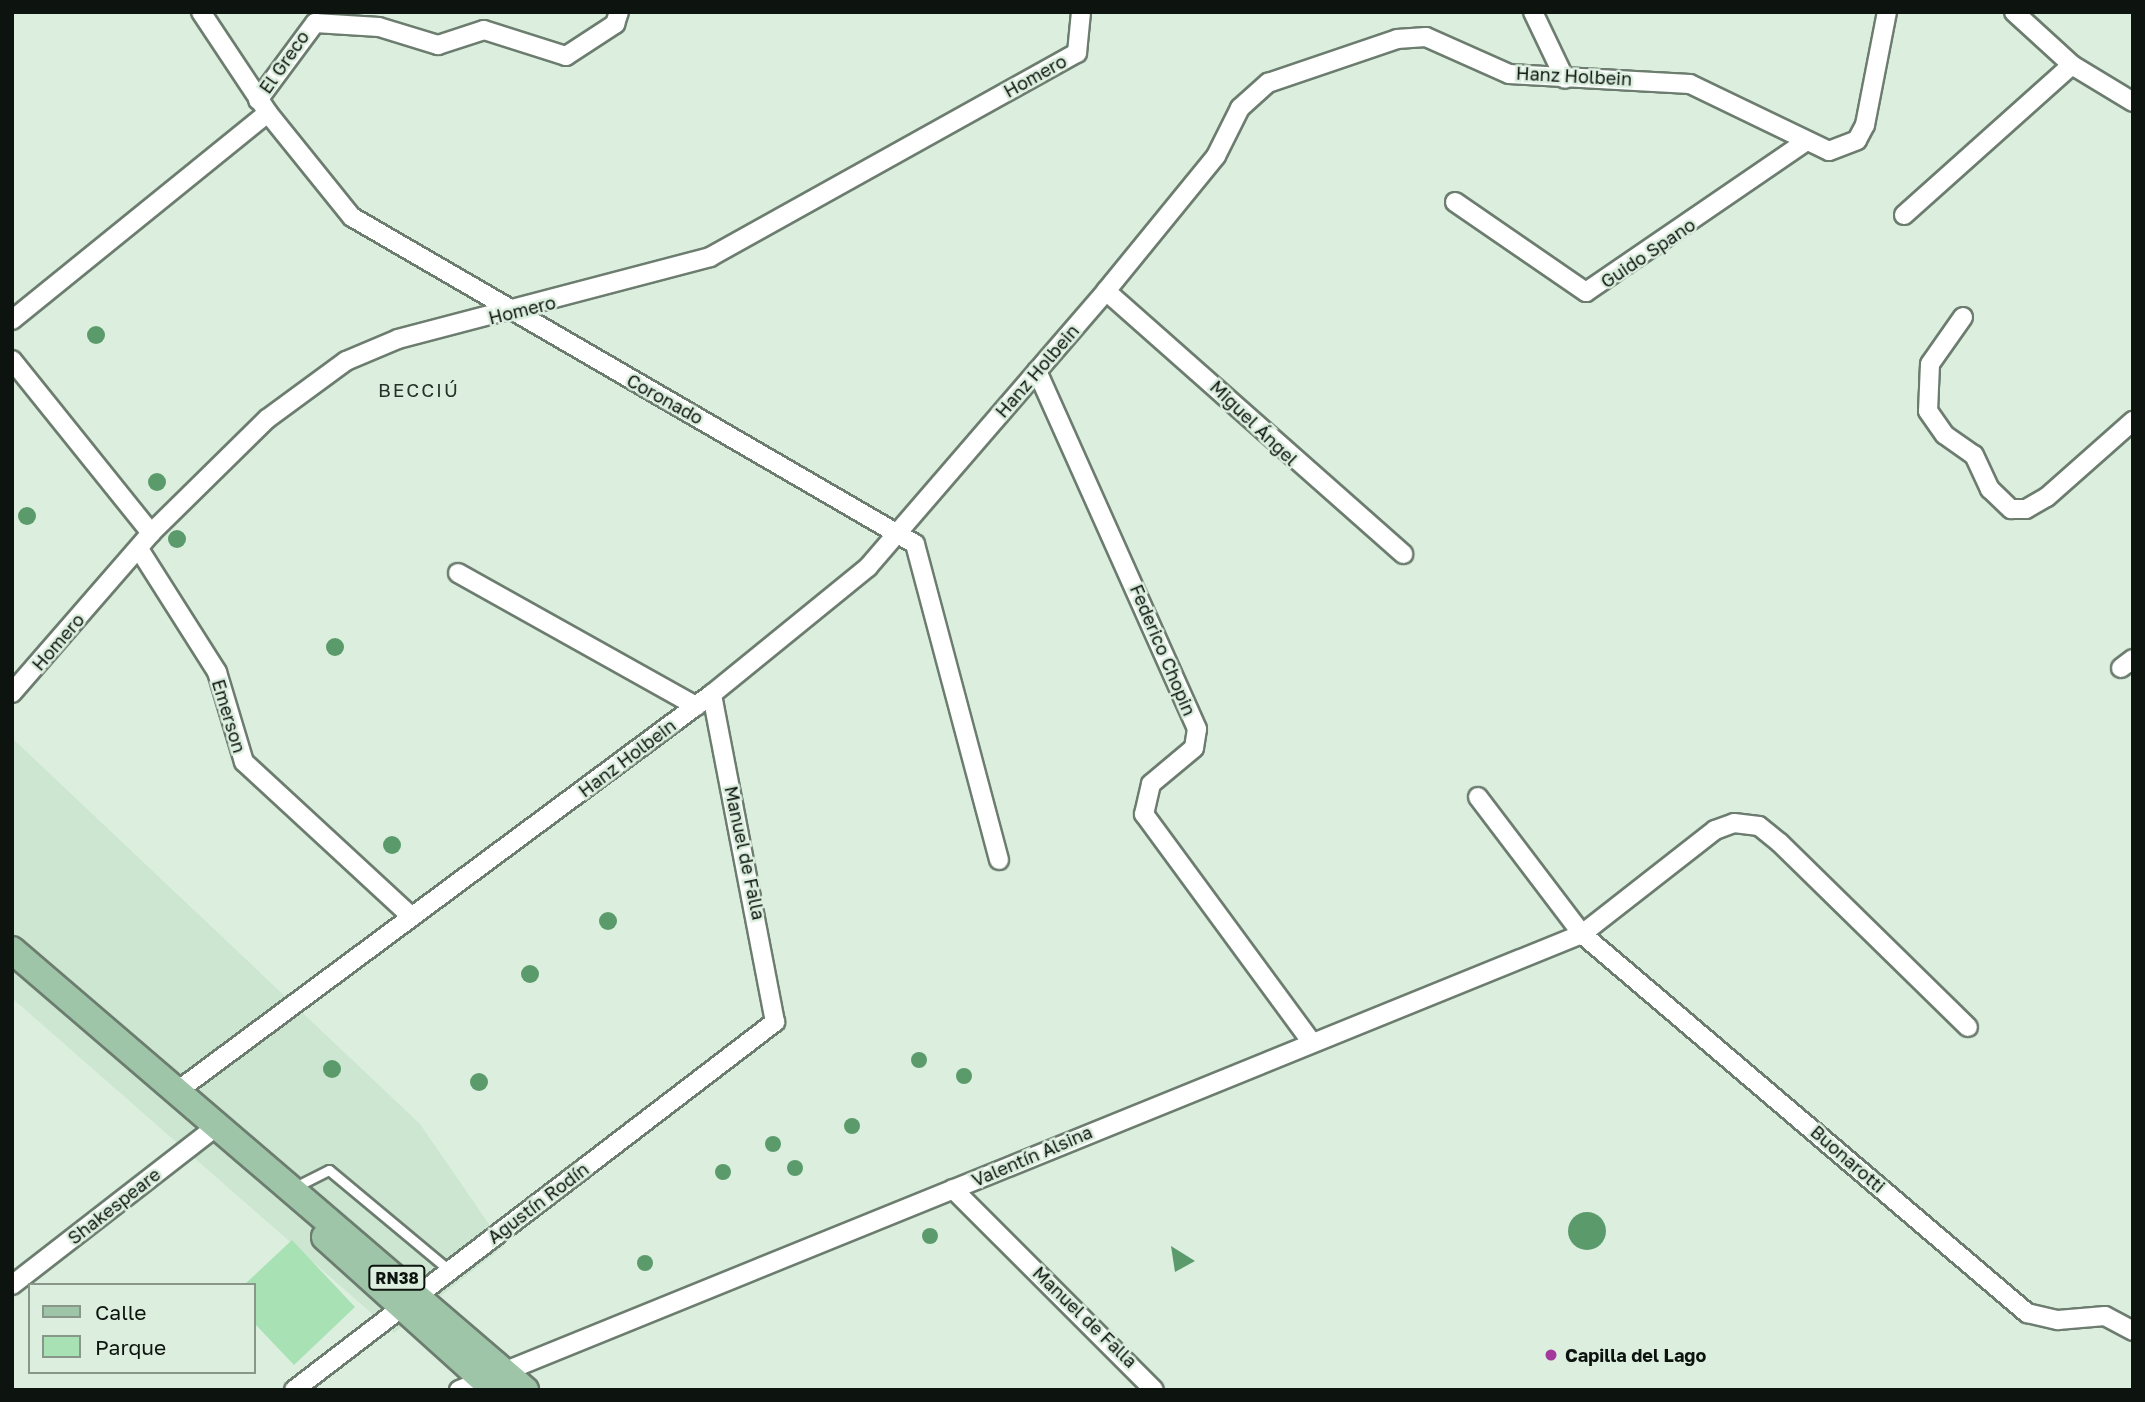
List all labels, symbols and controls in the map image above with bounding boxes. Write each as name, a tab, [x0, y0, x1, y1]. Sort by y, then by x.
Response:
street label: El Greco	[255, 26, 313, 98]
street label: Homero	[1000, 50, 1070, 102]
street label: Hanz Holbein	[1515, 62, 1633, 90]
street label: Guido Spano	[1597, 213, 1699, 293]
street label: Homero	[486, 291, 558, 329]
street label: Hanz Holbein	[991, 320, 1083, 422]
street label: Coronado	[623, 369, 707, 429]
street label: Miguel Ángel	[1206, 376, 1302, 470]
district label: BECCIÚ	[379, 379, 459, 401]
street label: Federico Chopin	[1126, 581, 1200, 719]
street label: Homero	[27, 609, 89, 675]
street label: Emerson	[208, 677, 250, 755]
street label: Hanz Holbein	[574, 714, 680, 802]
street label: Manuel de Falla	[720, 784, 770, 922]
street label: Valentín Alsina	[969, 1121, 1095, 1191]
street label: Buonarotti	[1806, 1121, 1890, 1197]
street label: Agustín Rodín	[483, 1158, 593, 1248]
street label: Shakespeare	[63, 1163, 165, 1249]
street label: Manuel de Falla	[1028, 1262, 1142, 1372]
road number: RN38	[367, 1266, 427, 1290]
legend	[28, 1283, 256, 1374]
text: Calle	[95, 1299, 147, 1325]
text: Parque	[95, 1334, 166, 1360]
place label: Capilla del Lago	[1565, 1344, 1706, 1366]
marker: Capilla del Lago	[1543, 1347, 1559, 1363]

